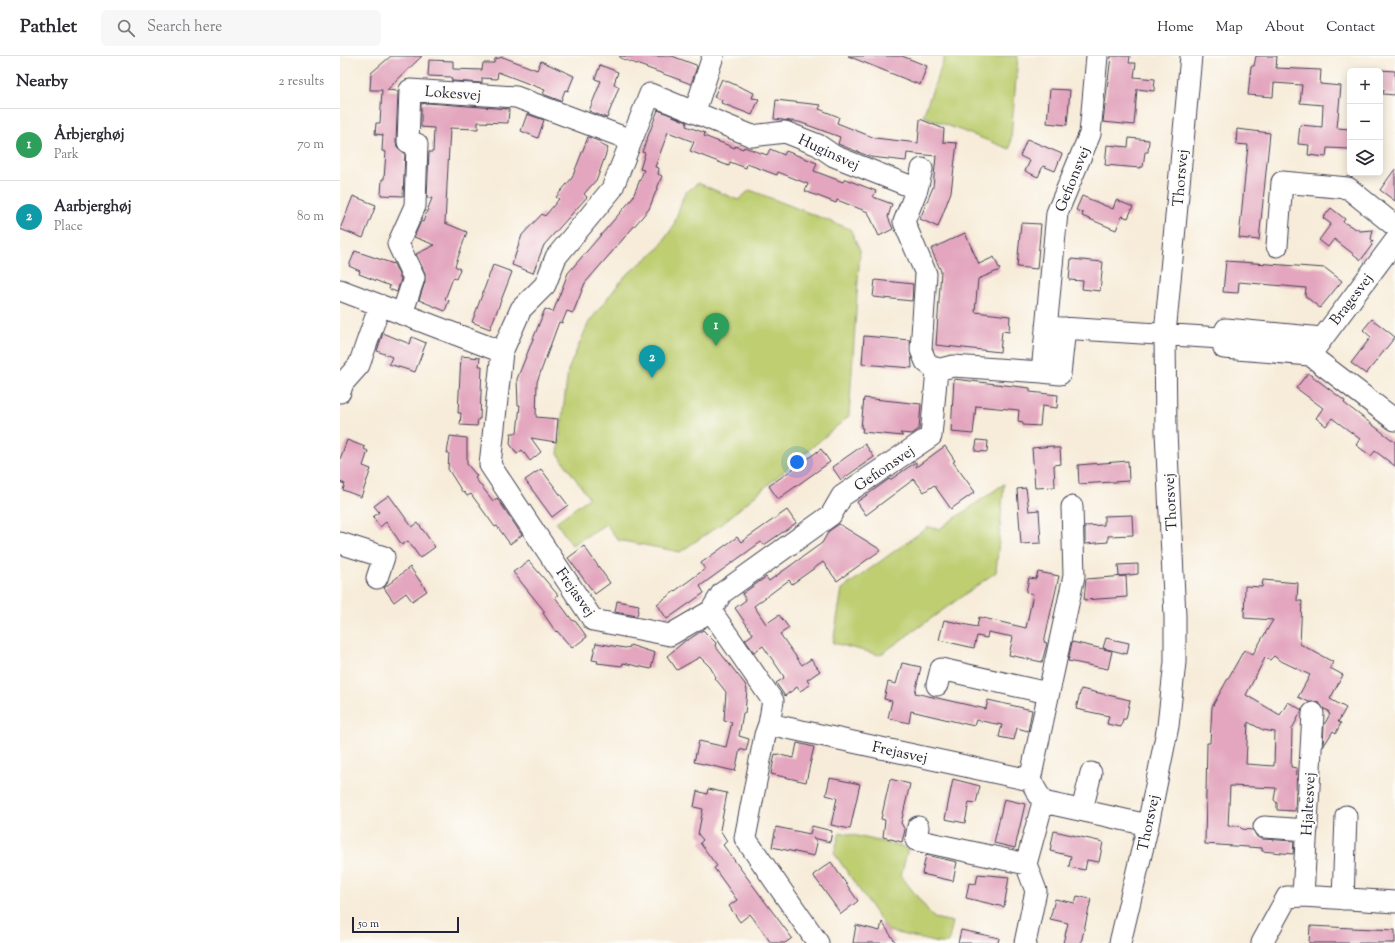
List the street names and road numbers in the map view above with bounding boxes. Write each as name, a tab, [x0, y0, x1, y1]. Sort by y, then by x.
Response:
street label: Lokesvej	[424, 82, 482, 107]
street label: Huginsvej	[794, 130, 862, 177]
street label: Gefionsvej	[1051, 144, 1096, 215]
street label: Thorsvej	[1169, 149, 1194, 208]
street label: Bragesvej	[1326, 269, 1379, 330]
street label: Gefionsvej	[850, 441, 919, 497]
street label: Thorsvej	[1160, 473, 1183, 531]
street label: Frejasvej	[550, 564, 599, 622]
street label: Frejasvej	[870, 737, 929, 770]
street label: Hjaltesvej	[1297, 772, 1322, 836]
street label: Thorsvej	[1133, 793, 1166, 854]

